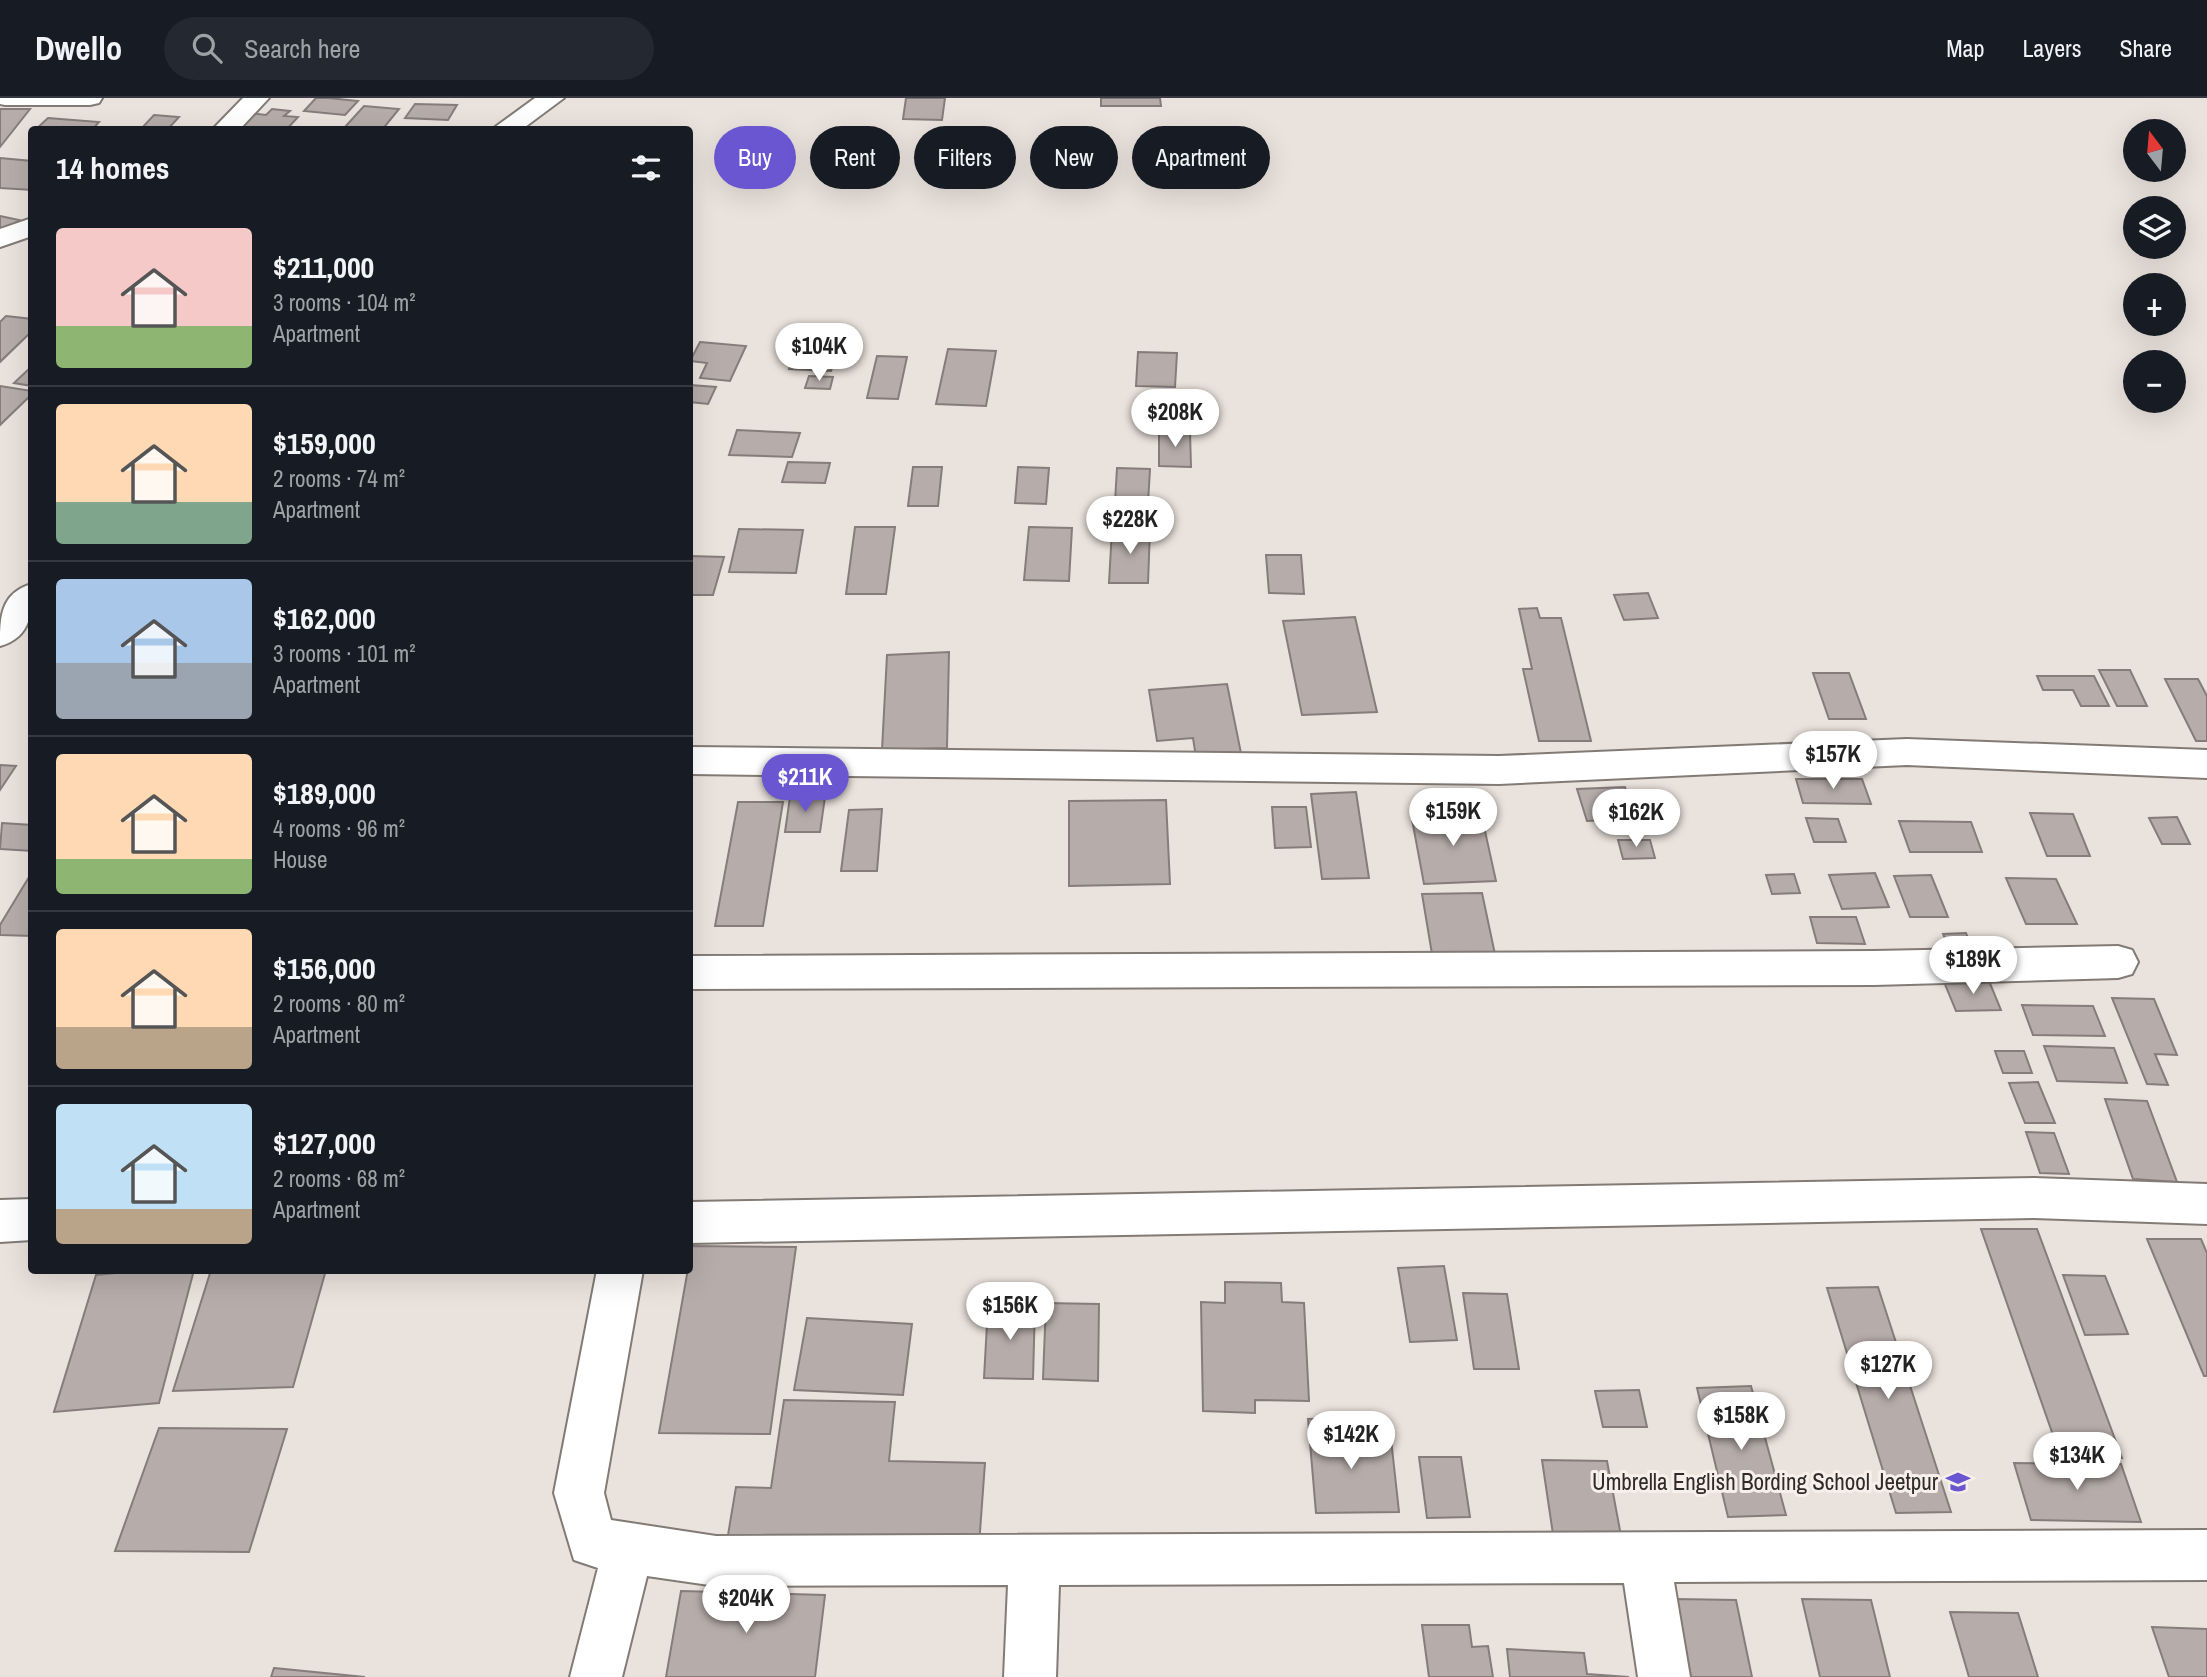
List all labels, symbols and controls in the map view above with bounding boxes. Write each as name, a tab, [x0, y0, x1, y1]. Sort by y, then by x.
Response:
search box	[164, 17, 654, 80]
text: Dwello	[35, 26, 122, 70]
icon: search	[188, 29, 226, 67]
text: Search here	[244, 31, 360, 66]
text: Map	[1946, 32, 1984, 64]
text: Layers	[2022, 32, 2081, 64]
text: Share	[2119, 32, 2172, 64]
north arrow	[2123, 119, 2186, 182]
map controls	[2123, 119, 2186, 413]
chip: Buy	[714, 126, 796, 189]
chip: Rent	[810, 126, 900, 189]
chip: Filters	[914, 126, 1016, 189]
chip: New	[1030, 126, 1118, 189]
chip: Apartment	[1132, 126, 1270, 189]
text: 14 homes	[56, 148, 170, 188]
icon: filters	[627, 149, 665, 187]
button: layers	[2123, 196, 2186, 259]
text: $211,000	[273, 247, 374, 287]
icon: home	[112, 256, 196, 340]
button: +	[2123, 273, 2186, 336]
text: 3 rooms · 104 m²	[273, 287, 416, 318]
text: Apartment	[273, 318, 360, 349]
pin: $104K	[770, 324, 868, 383]
text: $104K	[791, 330, 847, 361]
button: −	[2123, 350, 2186, 413]
pin: $208K	[1126, 390, 1224, 449]
text: $208K	[1147, 396, 1203, 427]
text: $159,000	[273, 423, 376, 463]
icon: home	[112, 432, 196, 516]
text: 2 rooms · 74 m²	[273, 463, 405, 494]
text: Apartment	[273, 494, 360, 525]
pin: $228K	[1081, 496, 1179, 556]
text: $228K	[1102, 503, 1158, 534]
text: $162,000	[273, 598, 376, 638]
icon: home	[112, 607, 196, 691]
text: 3 rooms · 101 m²	[273, 638, 416, 669]
text: Apartment	[273, 669, 360, 700]
pin: $157K	[1784, 732, 1882, 791]
text: $157K	[1805, 738, 1861, 769]
pin: $211K	[756, 754, 854, 814]
text: $211K	[778, 761, 832, 792]
text: $189,000	[273, 773, 376, 813]
icon: home	[112, 782, 196, 866]
pin: $159K	[1404, 788, 1502, 848]
pin: $162K	[1587, 790, 1685, 849]
text: $159K	[1425, 795, 1481, 826]
text: $162K	[1608, 796, 1664, 827]
text: 4 rooms · 96 m²	[273, 813, 405, 844]
text: House	[273, 844, 328, 875]
pin: $189K	[1924, 936, 2022, 996]
text: $189K	[1945, 943, 2001, 974]
text: $156,000	[273, 948, 376, 988]
icon: home	[112, 957, 196, 1041]
text: 2 rooms · 80 m²	[273, 988, 405, 1019]
text: Apartment	[273, 1019, 360, 1050]
text: $127,000	[273, 1123, 376, 1163]
icon: home	[112, 1132, 196, 1216]
text: 2 rooms · 68 m²	[273, 1163, 405, 1194]
text: Apartment	[273, 1194, 360, 1225]
pin: $156K	[961, 1282, 1059, 1342]
text: $156K	[982, 1289, 1038, 1320]
pin: $127K	[1839, 1342, 1937, 1401]
text: $127K	[1860, 1348, 1916, 1379]
pin: $158K	[1692, 1392, 1790, 1452]
text: $158K	[1713, 1399, 1769, 1430]
pin: $142K	[1302, 1412, 1400, 1471]
text: $142K	[1323, 1418, 1379, 1449]
pin: $134K	[2028, 1432, 2126, 1492]
text: $134K	[2049, 1439, 2105, 1470]
place label: Umbrella English Bording School Jeetpur	[1592, 1466, 1939, 1497]
school or university icon: Umbrella English Bording School Jeetpur	[1944, 1468, 1972, 1496]
pin: $204K	[697, 1576, 795, 1635]
text: $204K	[718, 1582, 774, 1613]

